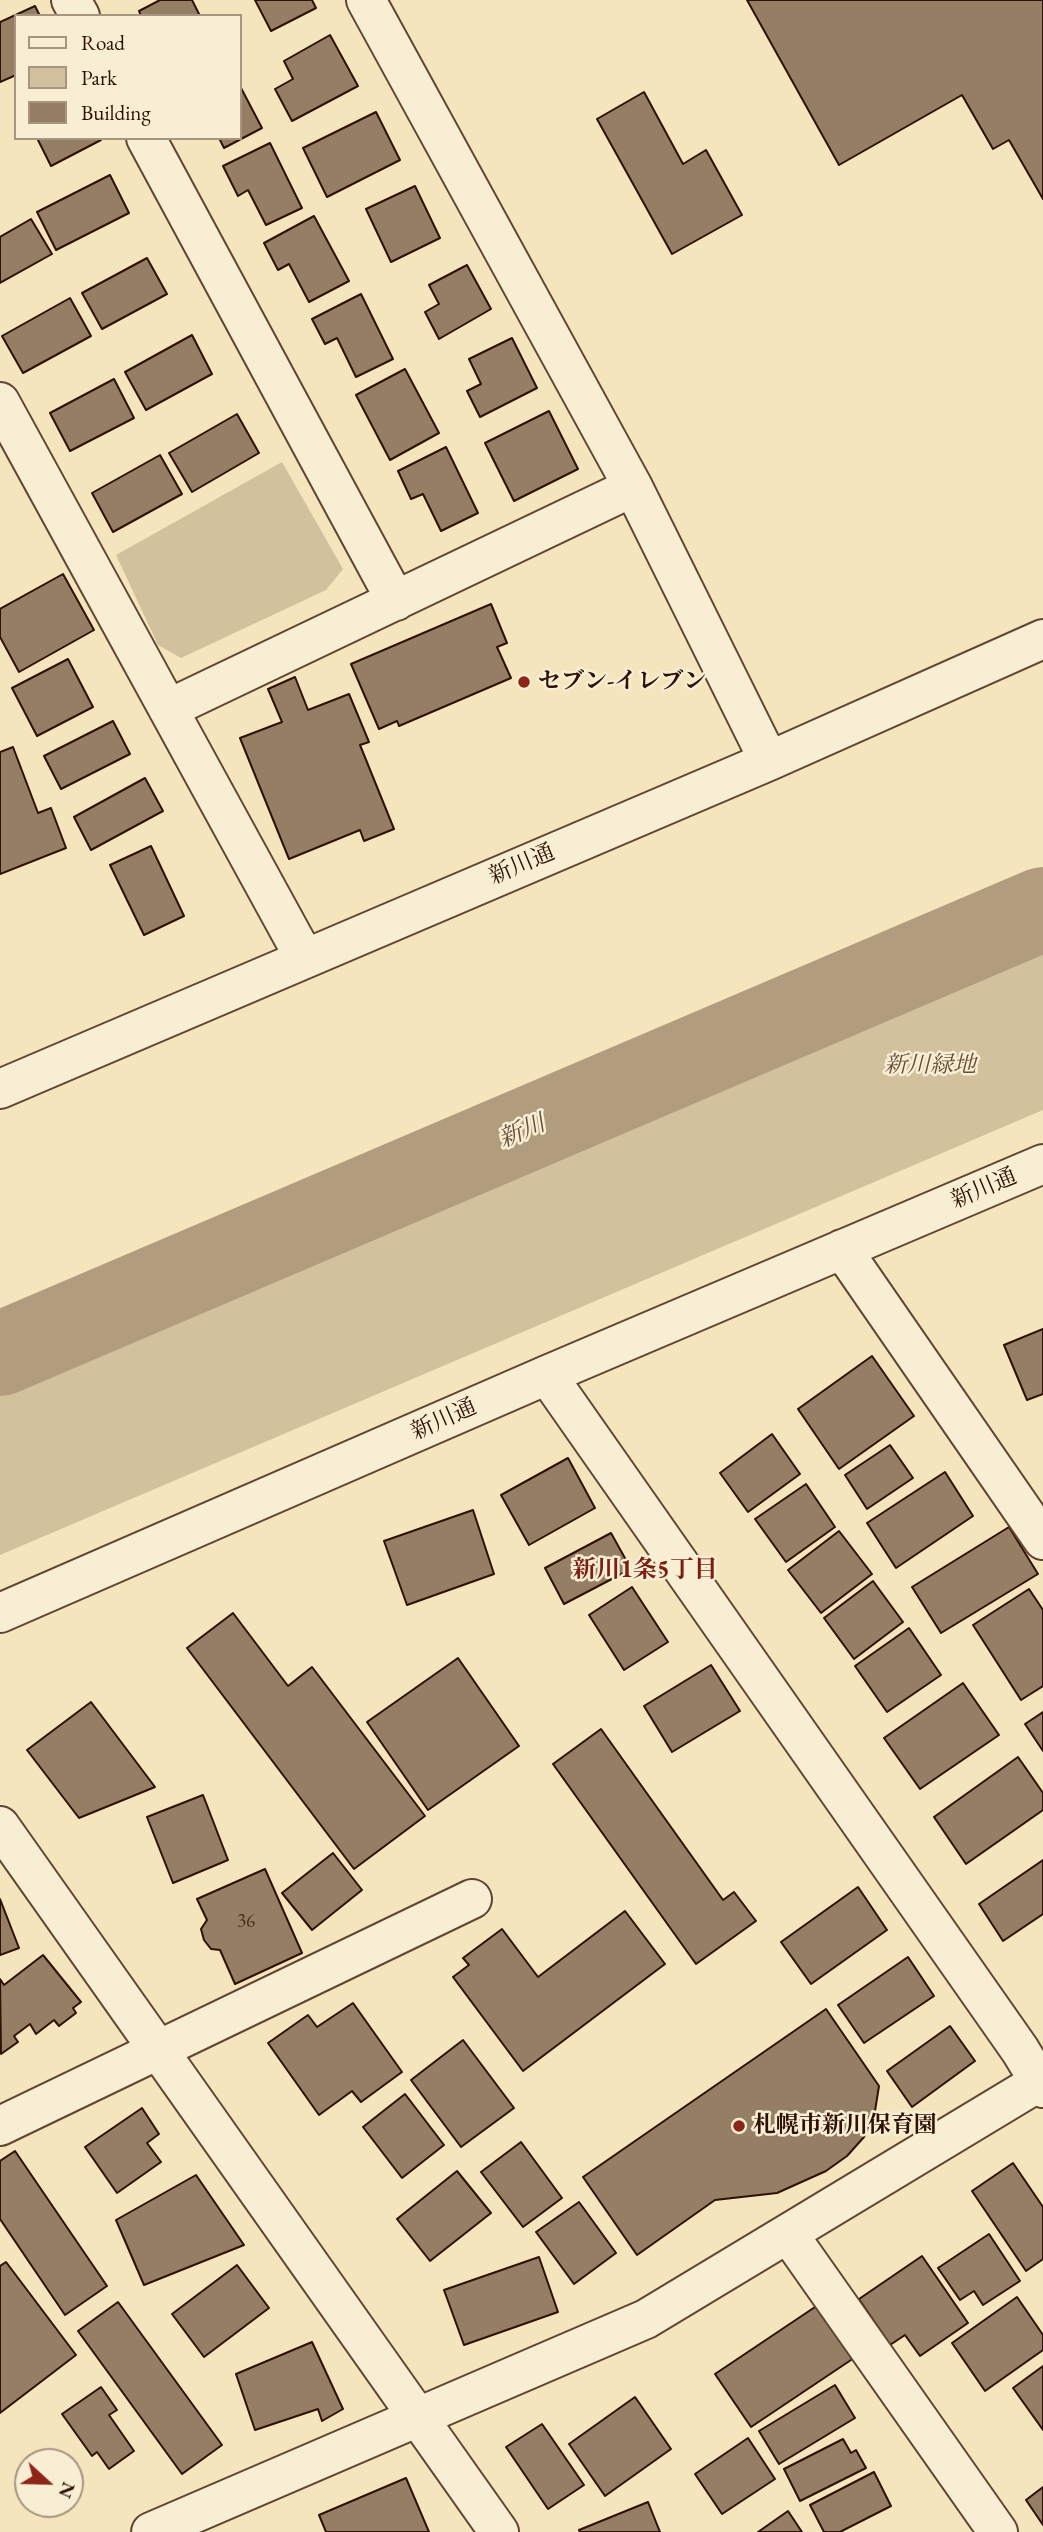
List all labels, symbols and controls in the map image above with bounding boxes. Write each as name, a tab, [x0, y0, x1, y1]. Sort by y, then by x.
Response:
legend	[14, 14, 242, 140]
text: Road	[81, 29, 125, 56]
text: Park	[81, 64, 117, 91]
text: Building	[81, 99, 151, 126]
place label: セブン-イレブン	[538, 668, 706, 696]
marker: セブン-イレブン	[516, 674, 532, 690]
street label: 新川通	[485, 839, 559, 891]
park label: 新川緑地	[884, 1052, 976, 1080]
water label: 新川	[494, 1109, 550, 1155]
street label: 新川通	[947, 1163, 1021, 1215]
street label: 新川通	[407, 1393, 481, 1447]
district label: 新川1条5丁目	[572, 1556, 718, 1584]
house number: 36	[237, 1911, 255, 1933]
place label: 札幌市新川保育園	[753, 2112, 937, 2140]
marker: 札幌市新川保育園	[731, 2118, 747, 2134]
north arrow	[14, 2448, 84, 2518]
text: N	[53, 2478, 82, 2502]

